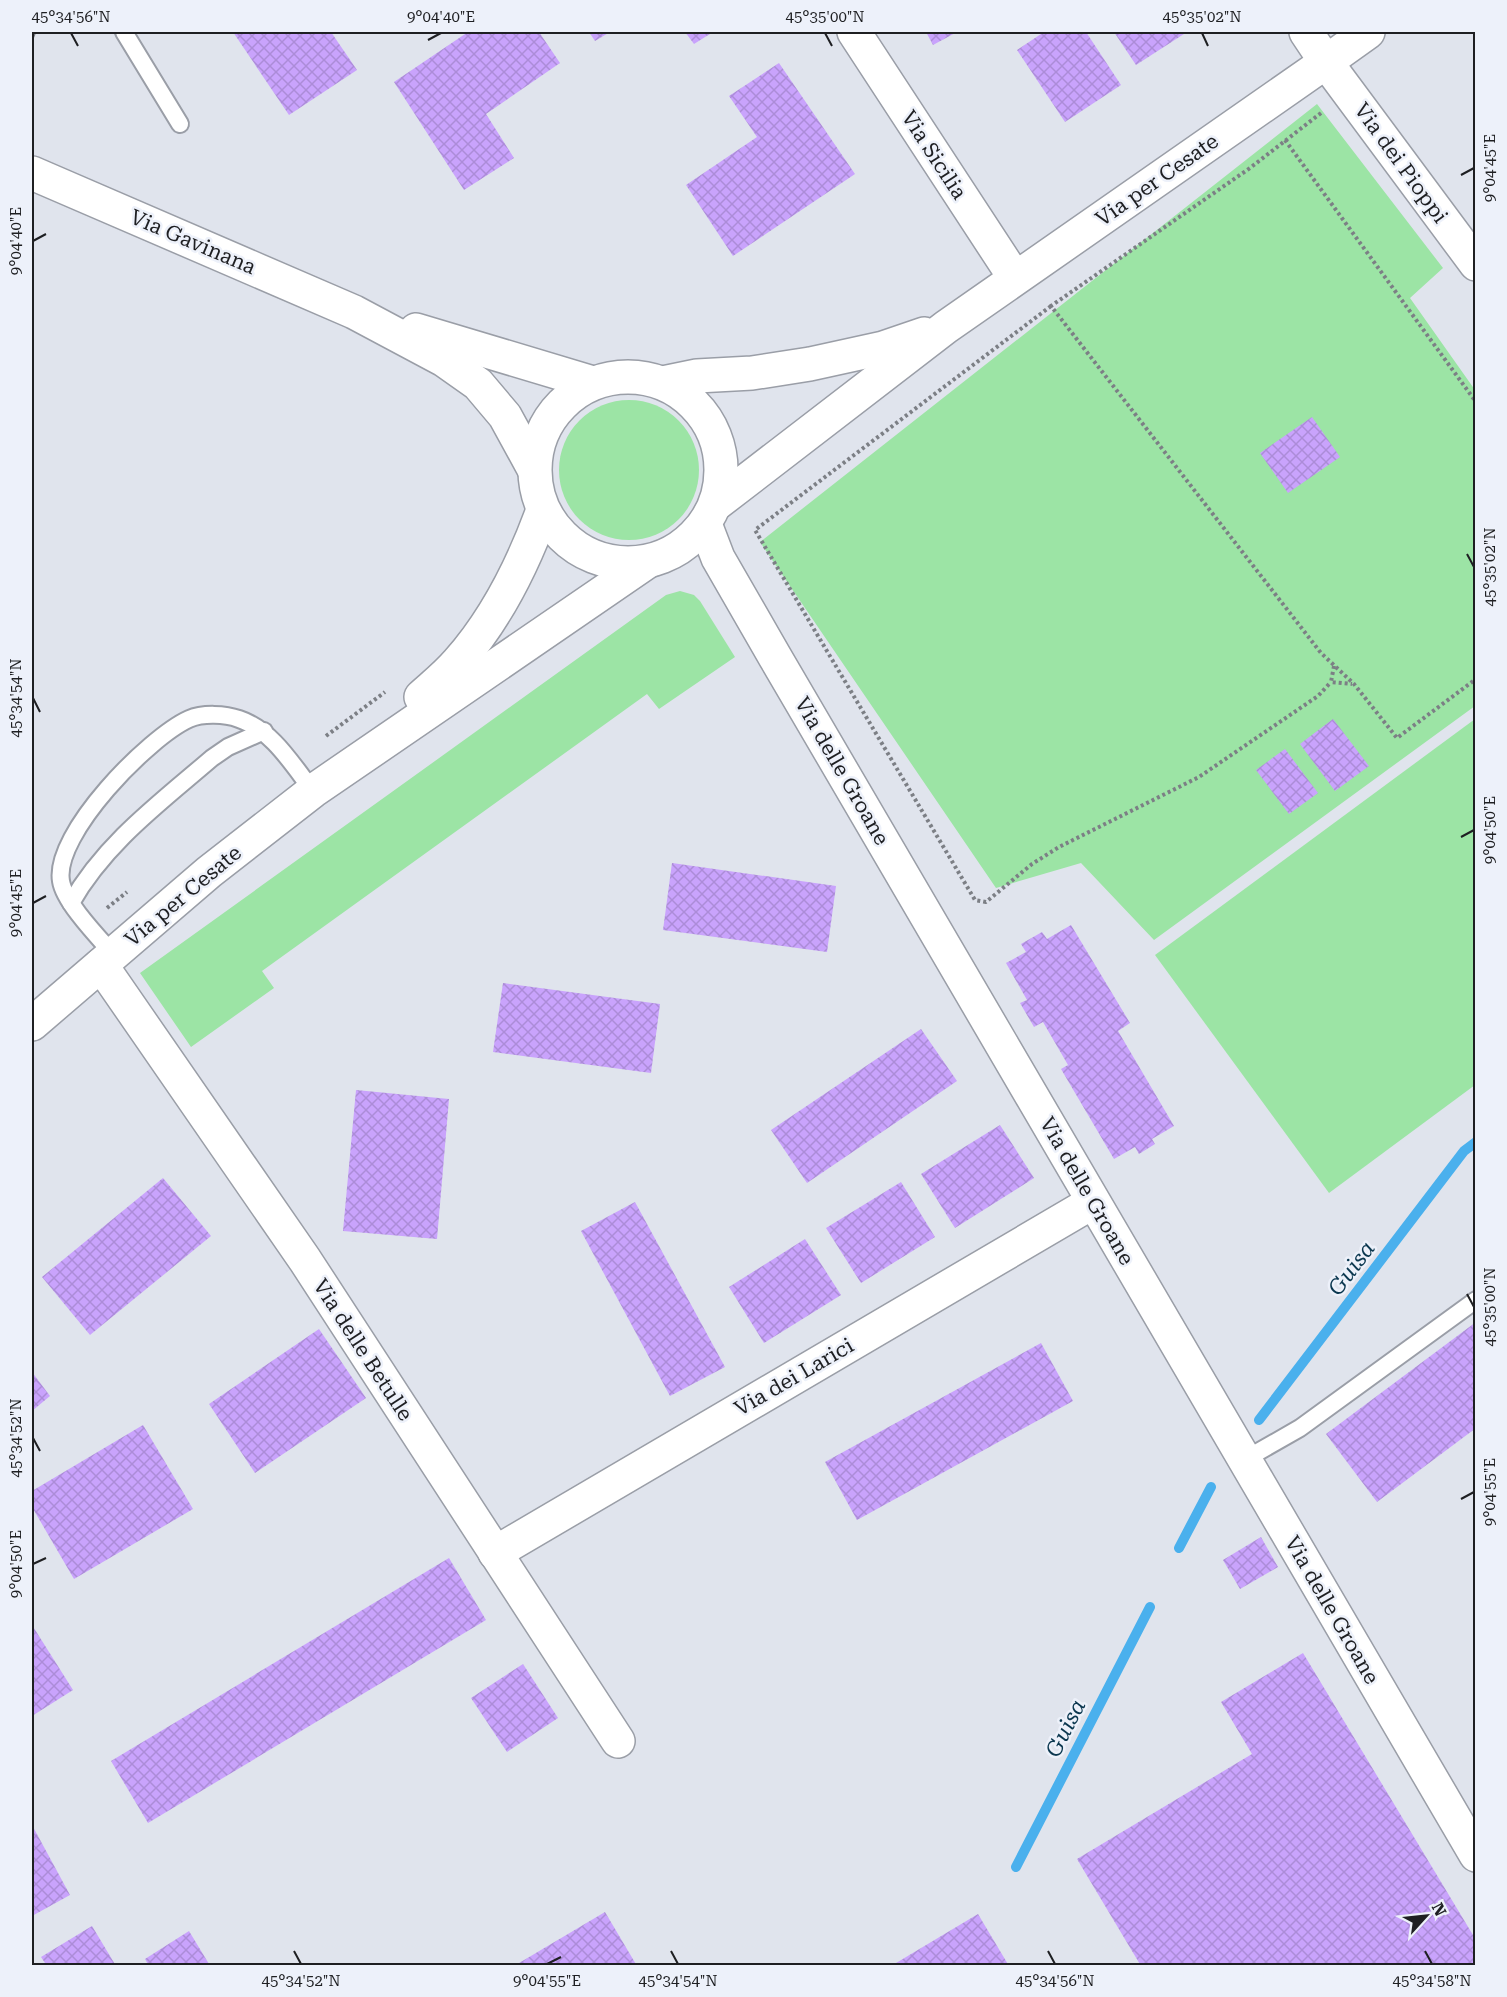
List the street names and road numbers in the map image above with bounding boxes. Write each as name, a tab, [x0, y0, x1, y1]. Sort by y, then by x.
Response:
street label: Via dei Pioppi	[1349, 98, 1453, 228]
street label: Via Sicilia	[896, 106, 972, 204]
street label: Via per Cesate	[1091, 129, 1223, 231]
street label: Via Gavinana	[127, 205, 260, 280]
street label: Via delle Groane	[790, 693, 894, 849]
street label: Via per Cesate	[120, 840, 246, 952]
street label: Via delle Groane	[1035, 1113, 1139, 1269]
street label: Via delle Betulle	[308, 1275, 418, 1425]
street label: Via dei Larici	[730, 1333, 858, 1421]
street label: Via delle Groane	[1280, 1532, 1384, 1688]

